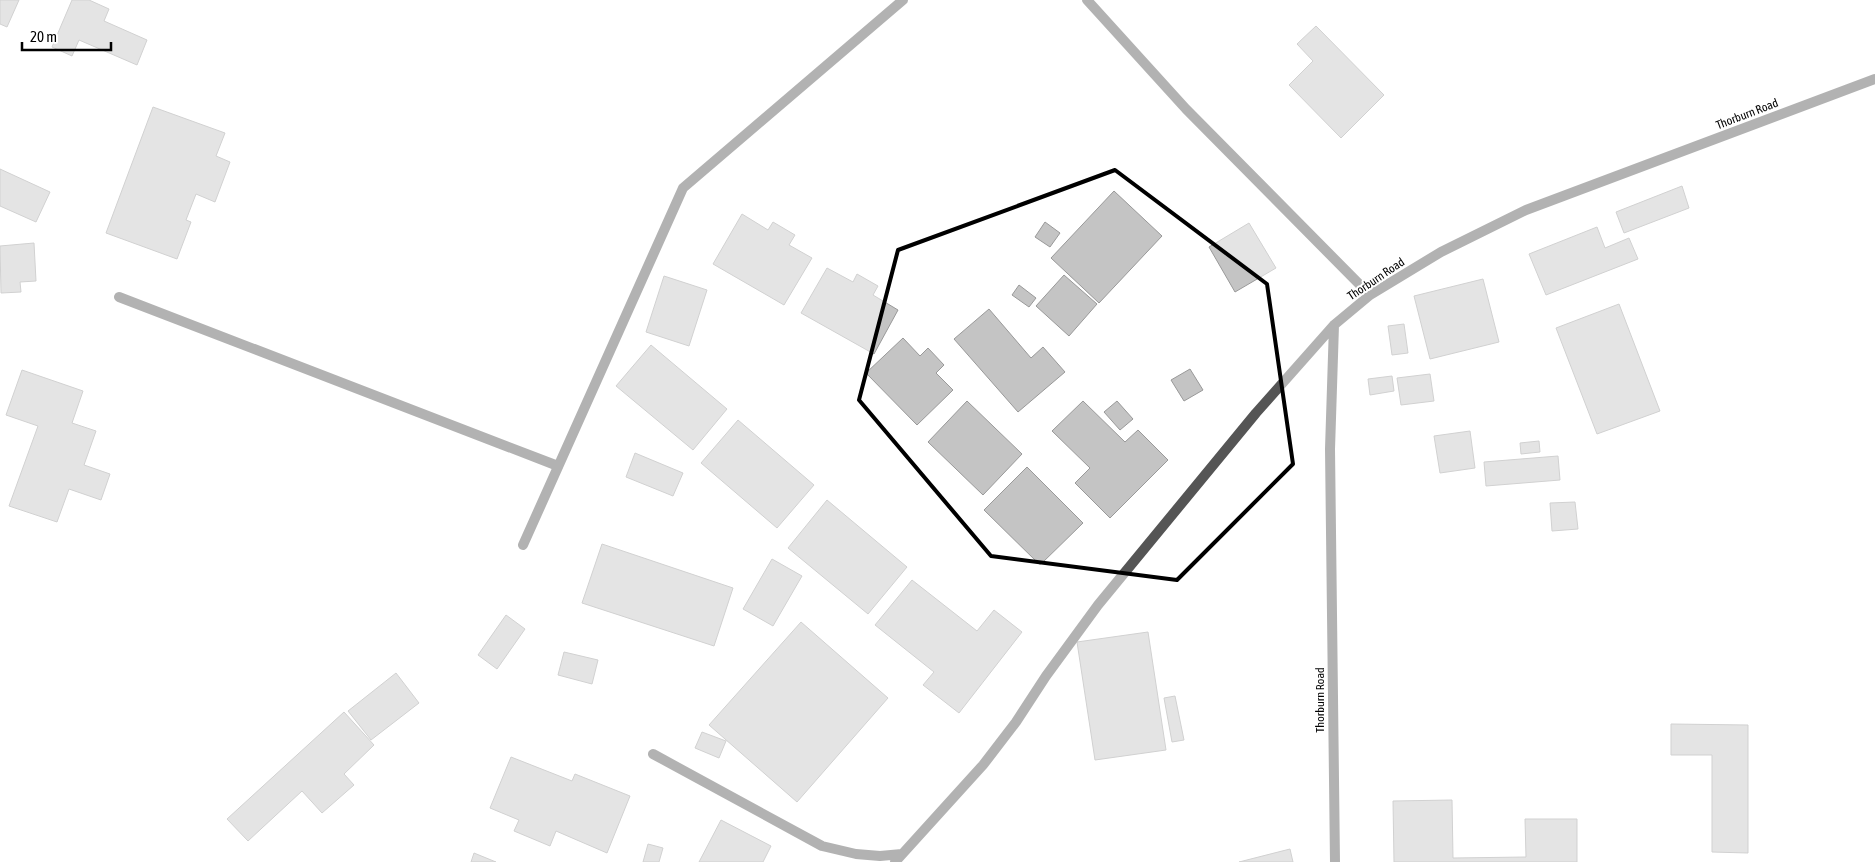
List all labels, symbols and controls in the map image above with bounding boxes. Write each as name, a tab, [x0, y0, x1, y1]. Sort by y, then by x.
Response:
scale bar	[22, 20, 111, 52]
text: 20 m	[30, 28, 57, 45]
street label: Thorburn Road	[1714, 96, 1780, 132]
street label: Thorburn Road	[1345, 255, 1407, 303]
street label: Thorburn Road	[1313, 667, 1327, 733]

